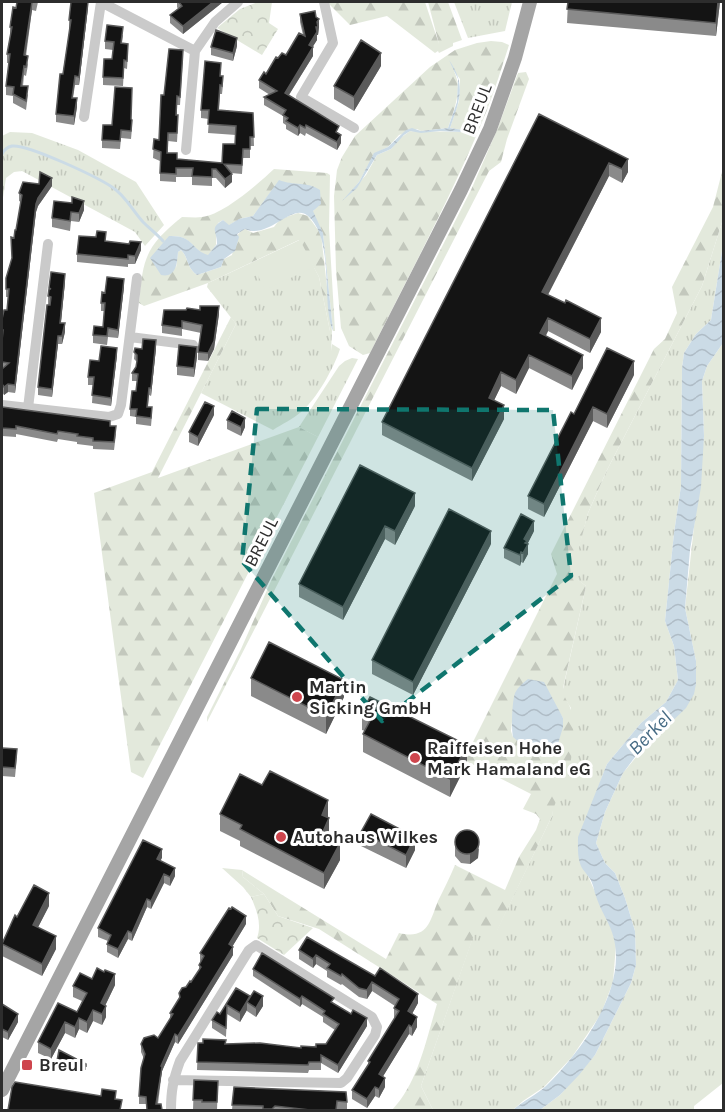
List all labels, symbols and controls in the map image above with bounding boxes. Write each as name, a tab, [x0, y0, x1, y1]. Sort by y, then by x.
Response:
street label: BREUL	[457, 80, 497, 137]
street label: BREUL	[239, 513, 283, 570]
place label: Martin Sicking GmbH	[309, 676, 432, 719]
marker: Martin Sicking GmbH	[290, 690, 304, 704]
water label: Berkel	[624, 707, 676, 759]
place label: Raiffeisen Hohe Mark Hamaland eG	[427, 737, 591, 780]
marker: Raiffeisen Hohe Mark Hamaland eG	[408, 751, 422, 765]
place label: Autohaus Wilkes	[293, 826, 438, 848]
marker: Autohaus Wilkes	[274, 830, 288, 844]
place label: Breul	[39, 1054, 84, 1076]
marker: Breul	[20, 1058, 34, 1072]

